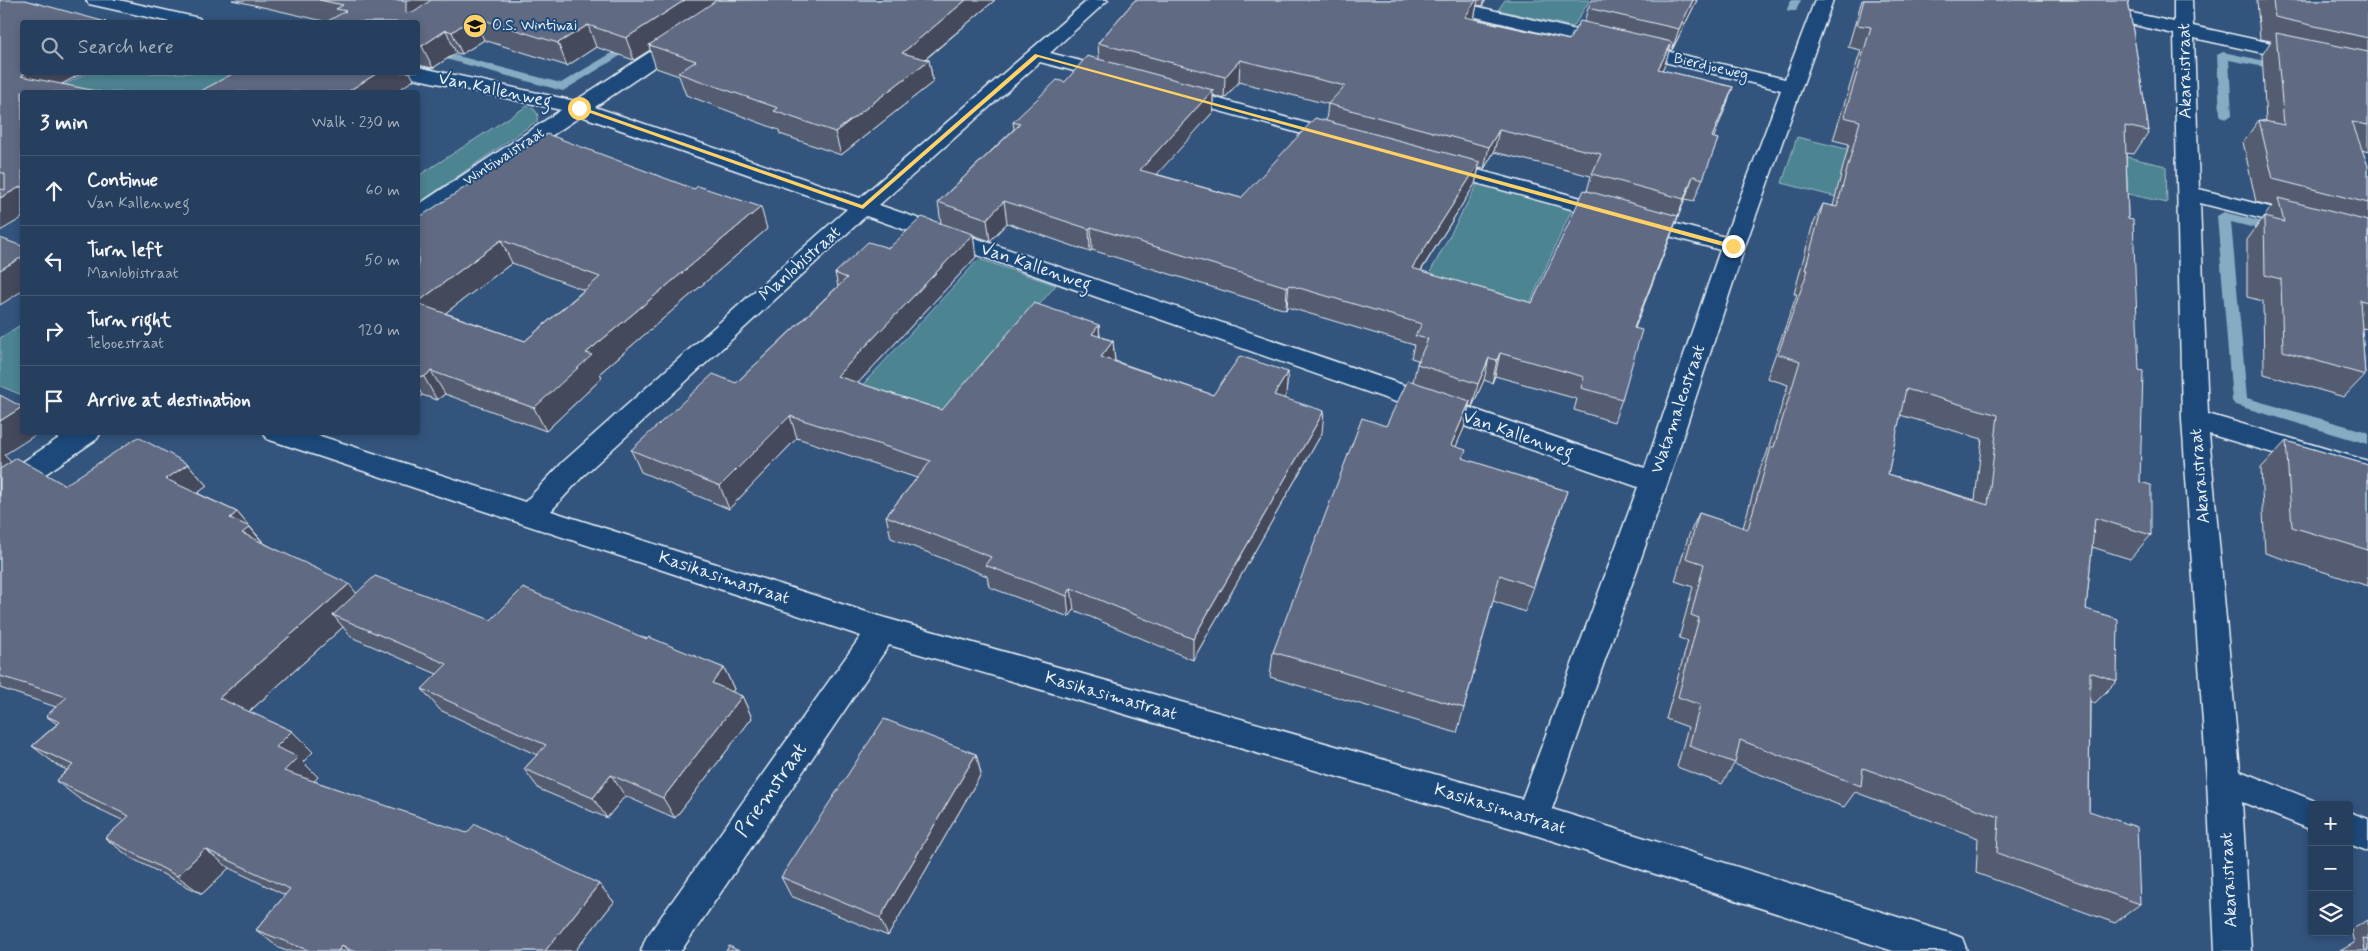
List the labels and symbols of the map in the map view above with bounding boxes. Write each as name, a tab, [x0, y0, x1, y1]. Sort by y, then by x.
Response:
school or university icon: O.S. Wintiwai	[462, 13, 488, 39]
place label: O.S. Wintiwai	[492, 16, 577, 36]
street label: Akaraistraat	[2172, 23, 2198, 119]
street label: Bierdjoeweg	[1672, 49, 1750, 86]
street label: Van Kallenweg	[436, 66, 554, 116]
route start	[568, 97, 591, 120]
street label: Wintiwaistraat	[459, 123, 549, 191]
street label: Manlobistraat	[754, 221, 846, 307]
route end	[1722, 235, 1745, 258]
street label: Van Kallenweg	[977, 237, 1095, 299]
street label: Watamaleostraat	[1645, 341, 1711, 477]
street label: Van Kallenweg	[1459, 405, 1577, 467]
street label: Akaraistraat	[2184, 427, 2216, 525]
street label: Kasikasimastraat	[655, 545, 793, 611]
street label: Kasikasimastraat	[1042, 666, 1180, 726]
street label: Priemstraat	[728, 737, 814, 843]
street label: Kasikasimastraat	[1431, 778, 1569, 841]
street label: Akaraistraat	[2215, 831, 2243, 928]

